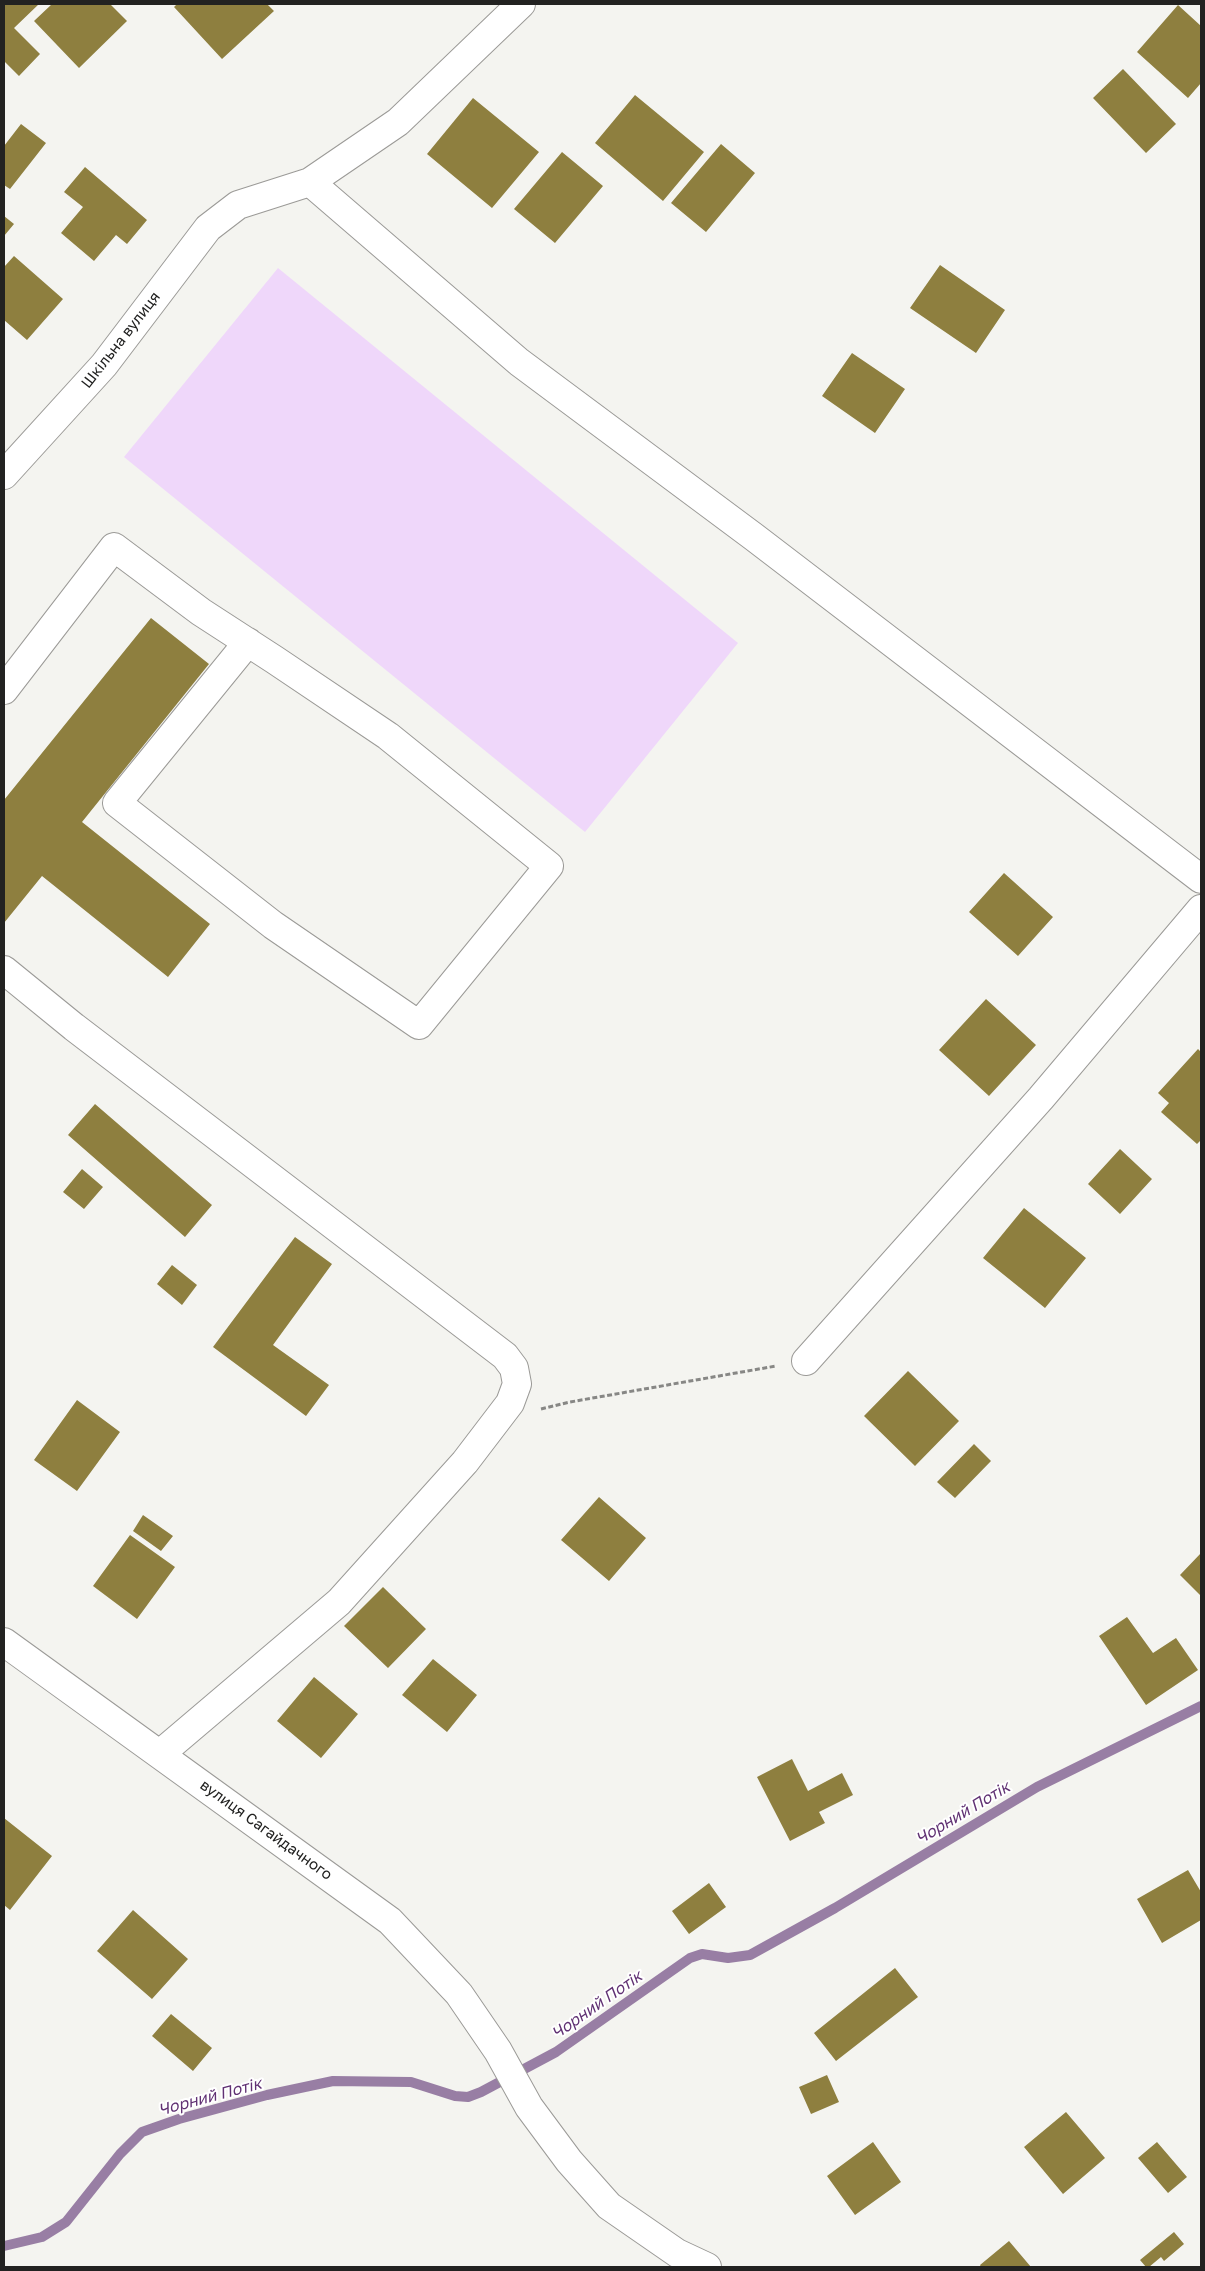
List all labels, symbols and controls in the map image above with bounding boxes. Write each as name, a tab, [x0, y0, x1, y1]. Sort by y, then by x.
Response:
street label: Шкільна вулиця	[78, 288, 164, 392]
street label: вулиця Сагайдачного	[196, 1776, 336, 1884]
water label: Чорний Потік	[913, 1777, 1013, 1849]
water label: Чорний Потік	[548, 1967, 646, 2043]
water label: Чорний Потік	[156, 2074, 264, 2120]

